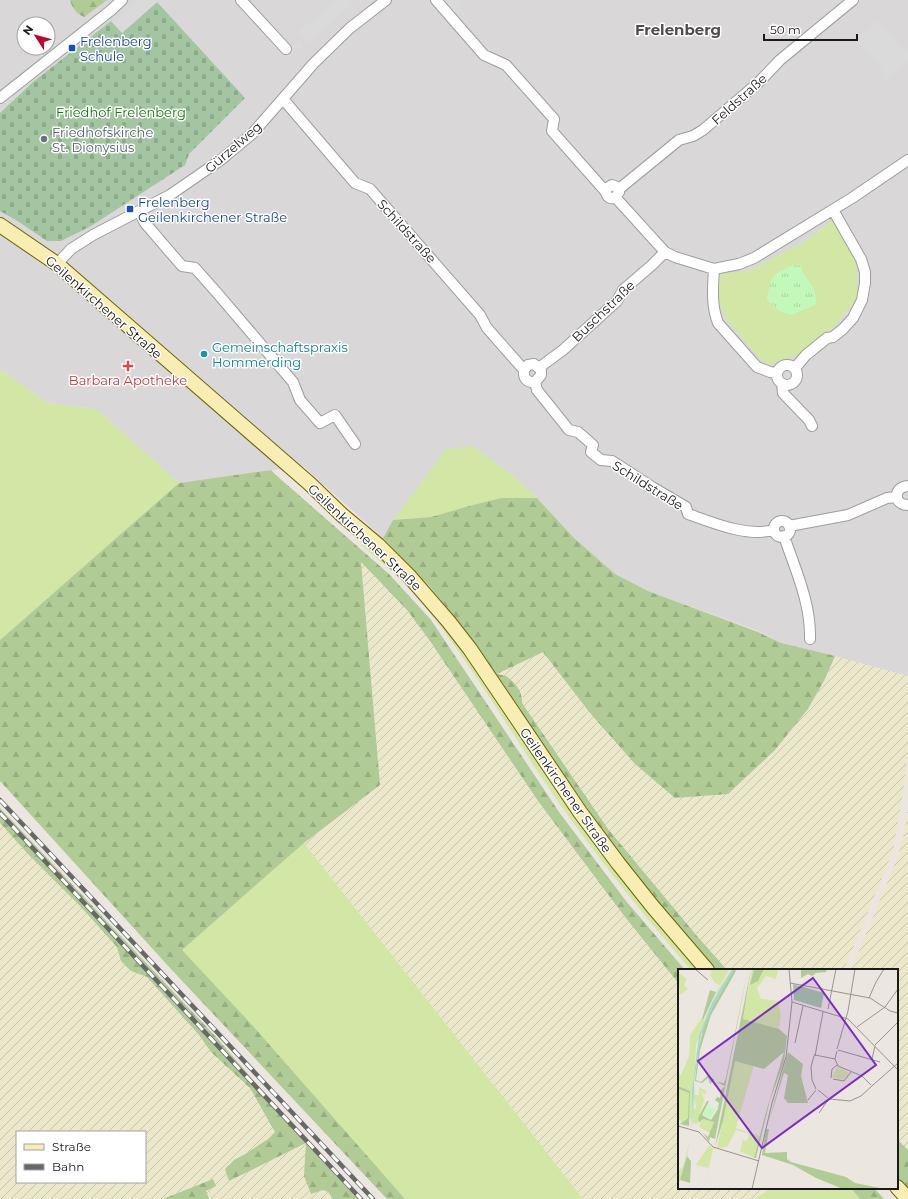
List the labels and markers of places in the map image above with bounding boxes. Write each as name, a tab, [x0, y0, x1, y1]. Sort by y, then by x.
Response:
place label: Frelenberg Schule	[80, 33, 152, 64]
marker: Frelenberg Schule	[67, 43, 77, 53]
place label: Friedhofskirche St. Dionysius	[52, 124, 153, 155]
marker: Friedhofskirche St. Dionysius	[39, 134, 49, 144]
place label: Frelenberg Geilenkirchener Straße	[138, 194, 287, 225]
marker: Frelenberg Geilenkirchener Straße	[125, 204, 135, 214]
place label: Gemeinschaftspraxis Hommerding	[212, 339, 348, 370]
marker: Gemeinschaftspraxis Hommerding	[199, 349, 209, 359]
marker: Barbara Apotheke	[123, 361, 133, 371]
place label: Barbara Apotheke	[69, 372, 187, 388]

